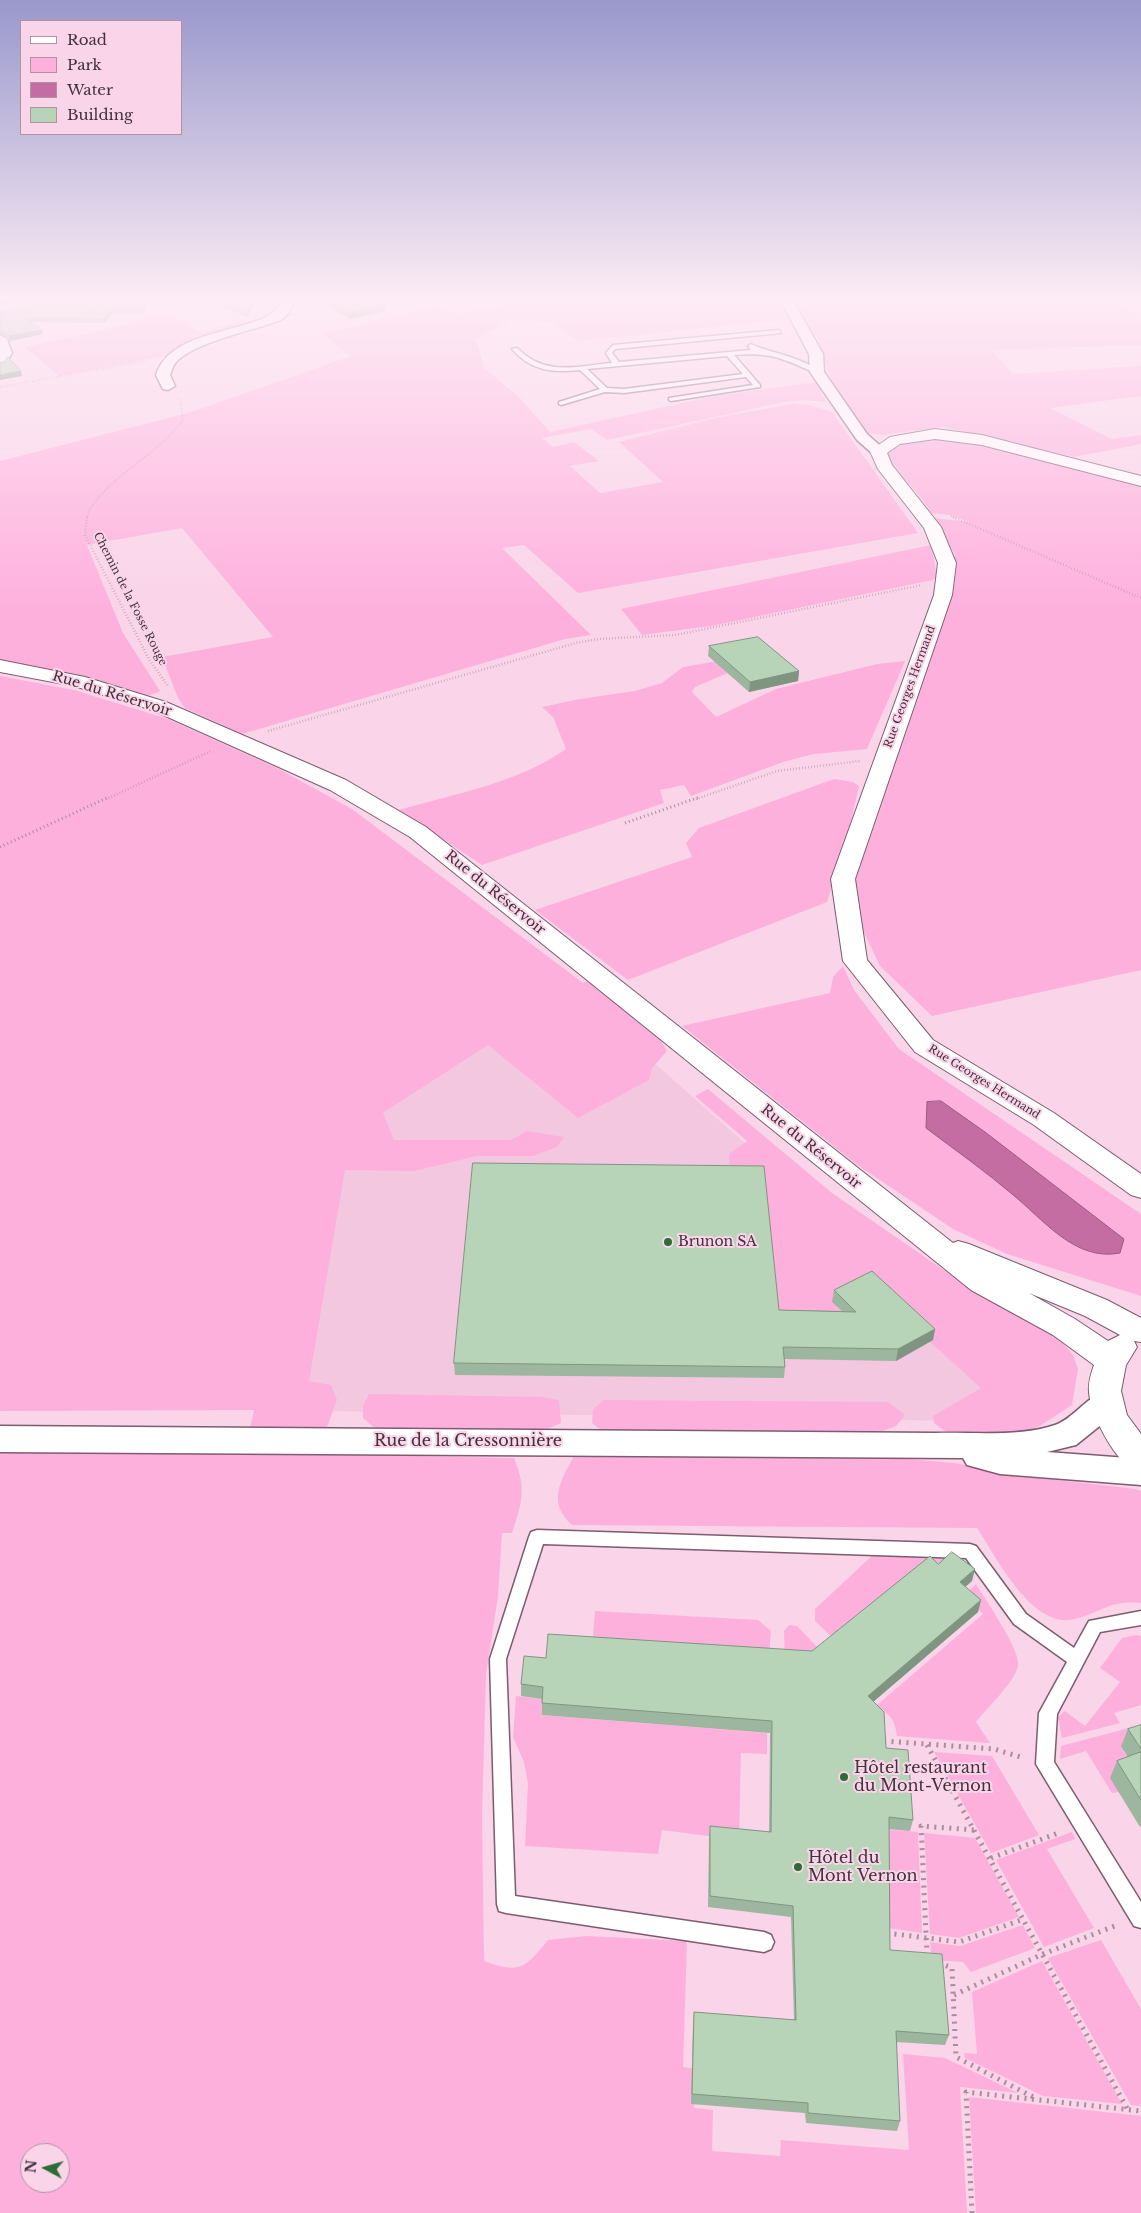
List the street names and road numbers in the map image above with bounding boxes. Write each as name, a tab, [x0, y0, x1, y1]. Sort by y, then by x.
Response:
street label: Chemin de la Fosse Rouge	[90, 530, 170, 668]
street label: Rue Georges Hermand	[882, 624, 938, 750]
street label: Rue du Réservoir	[50, 668, 174, 720]
street label: Rue du Réservoir	[441, 847, 549, 939]
street label: Rue Georges Hermand	[926, 1042, 1042, 1122]
street label: Rue du Réservoir	[757, 1101, 865, 1193]
street label: Rue de la Cressonnière	[374, 1431, 562, 1451]

